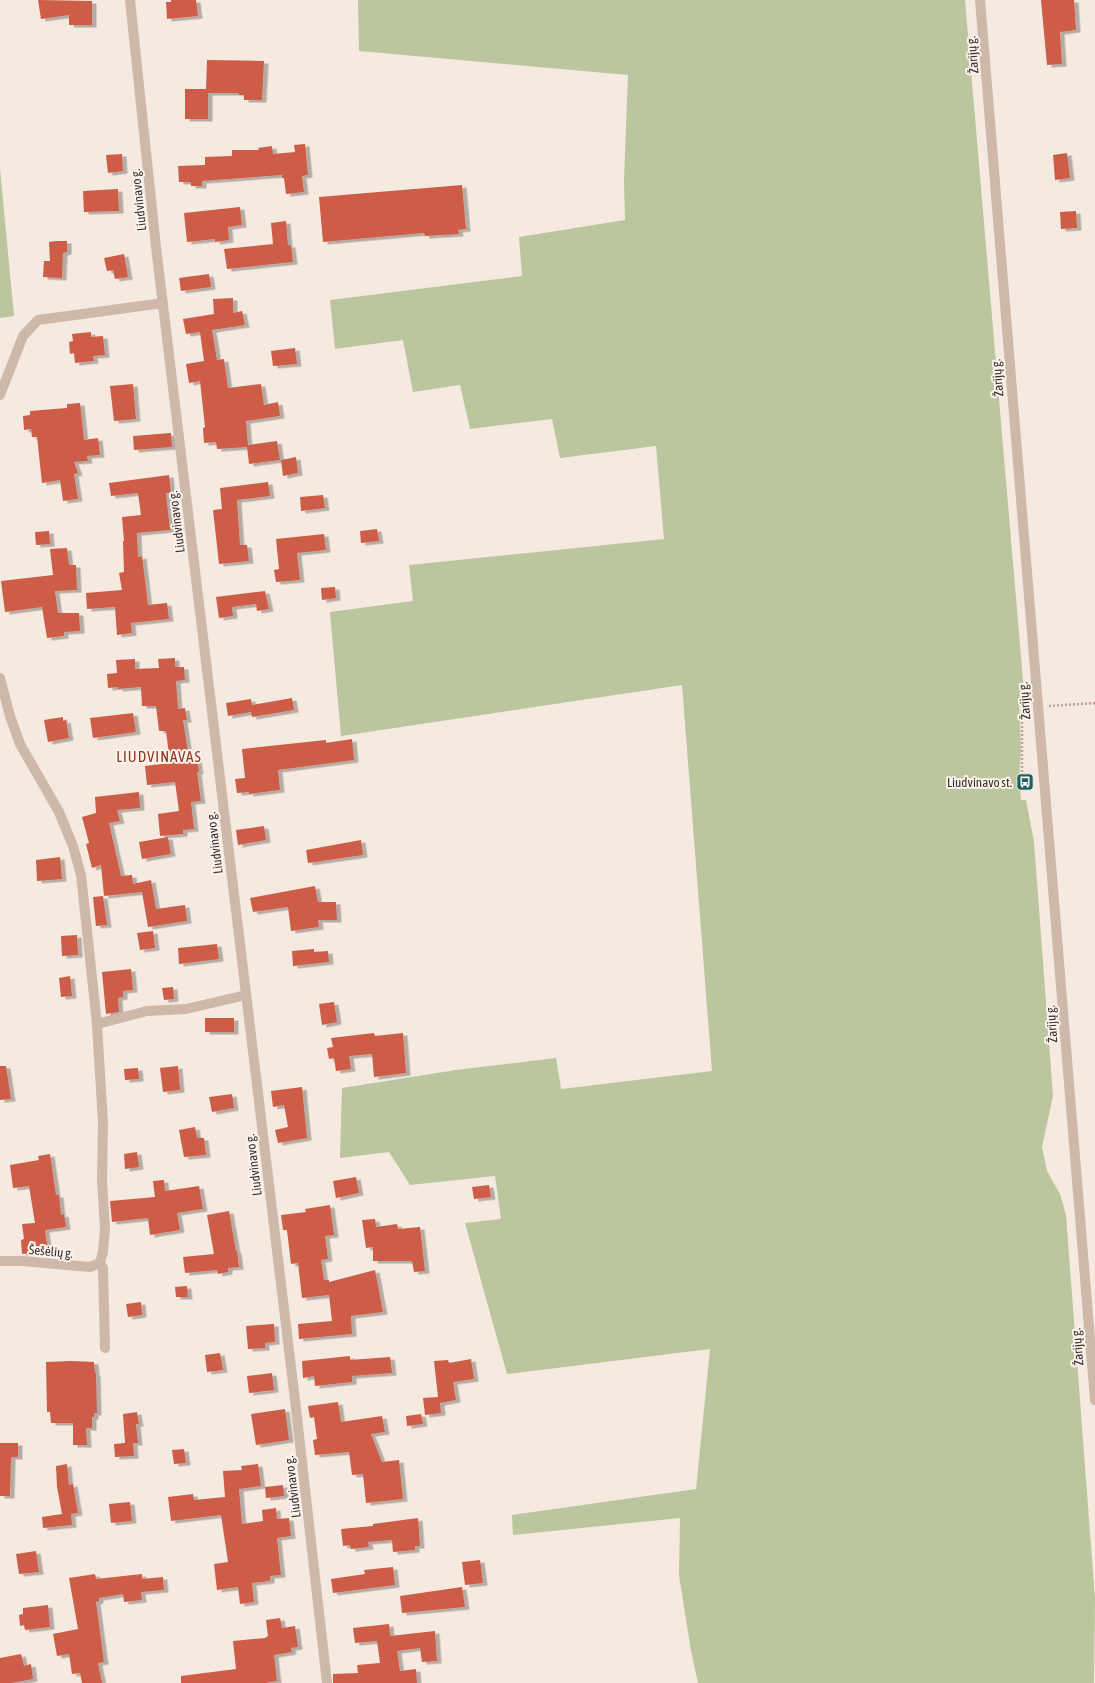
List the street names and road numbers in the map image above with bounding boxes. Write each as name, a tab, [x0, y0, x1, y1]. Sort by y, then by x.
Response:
street label: Žarijų g.	[963, 36, 982, 74]
street label: Liudvinavo g.	[128, 168, 149, 232]
street label: Žarijų g.	[988, 359, 1007, 397]
street label: Liudvinavo g.	[165, 490, 188, 554]
street label: Žarijų g.	[1015, 682, 1034, 720]
street label: Liudvinavo g.	[203, 811, 226, 875]
street label: Žarijų g.	[1043, 1005, 1060, 1043]
street label: Liudvinavo g.	[242, 1133, 265, 1197]
street label: Šešėlių g.	[28, 1242, 74, 1261]
street label: Žarijų g.	[1068, 1328, 1087, 1366]
street label: Liudvinavo g.	[281, 1455, 304, 1519]

